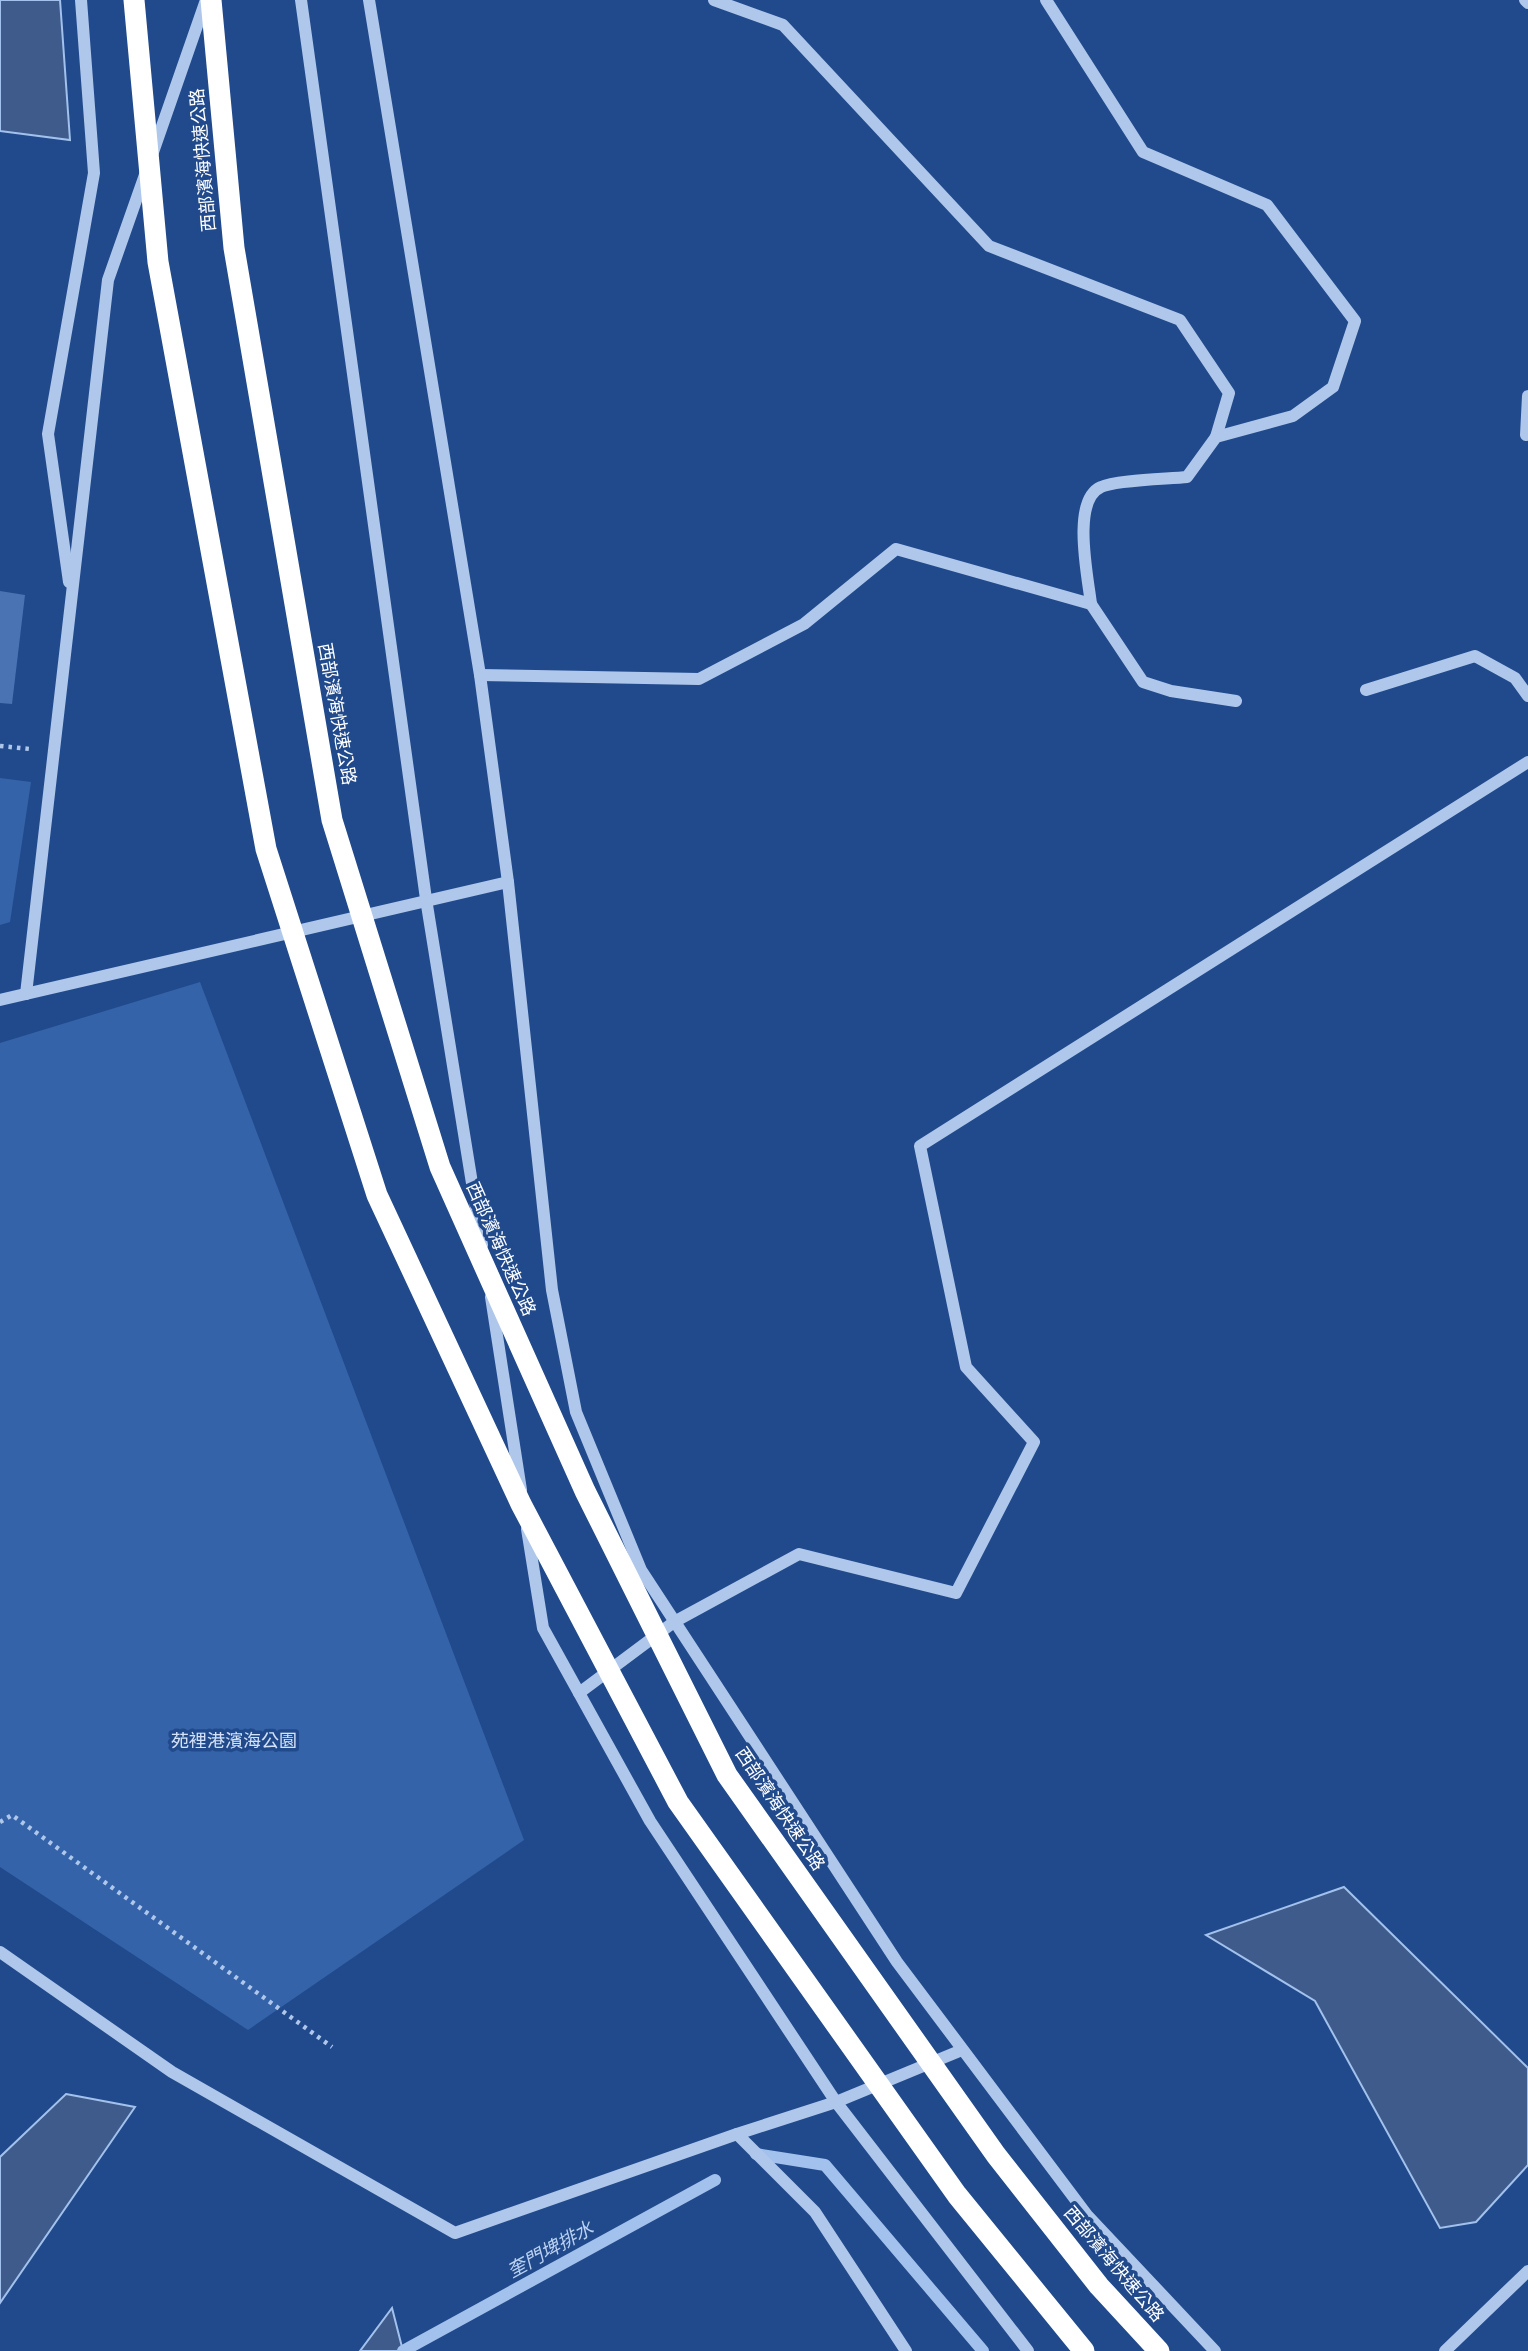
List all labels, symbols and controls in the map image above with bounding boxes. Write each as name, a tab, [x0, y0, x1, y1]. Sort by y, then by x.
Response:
street label: 西部濱海快速公路	[185, 87, 219, 233]
street label: 西部濱海快速公路	[315, 641, 361, 787]
street label: 西部濱海快速公路	[463, 1178, 541, 1319]
park label: 苑裡港濱海公園	[171, 1729, 297, 1751]
street label: 西部濱海快速公路	[731, 1743, 830, 1874]
street label: 西部濱海快速公路	[1060, 2201, 1169, 2326]
water label: 奎門埤排水	[503, 2215, 598, 2282]

